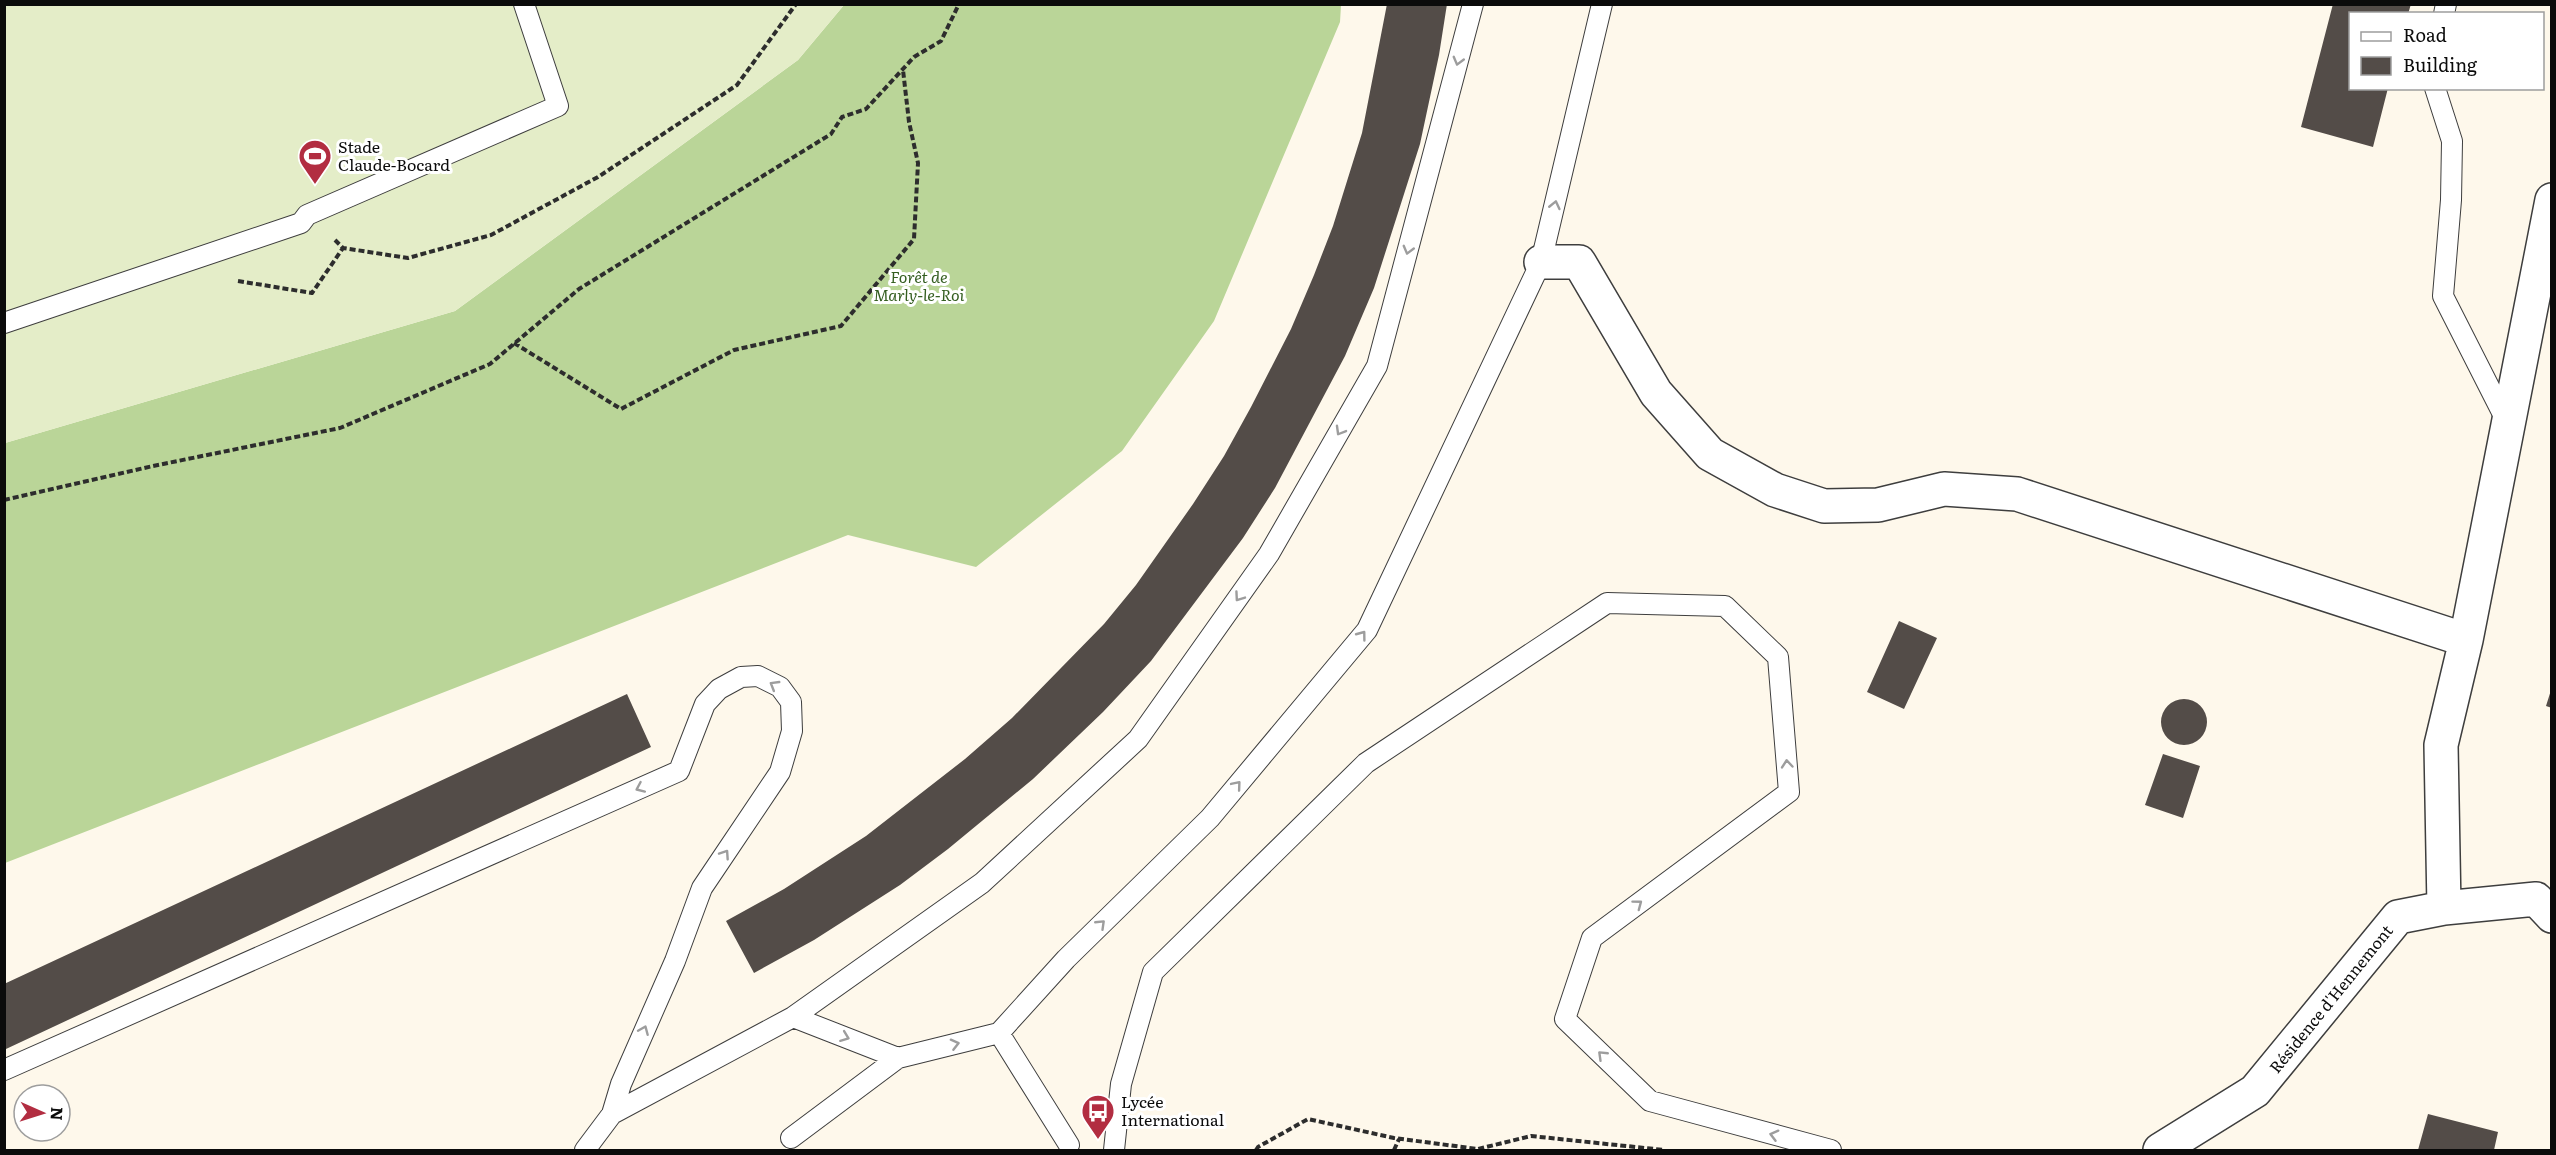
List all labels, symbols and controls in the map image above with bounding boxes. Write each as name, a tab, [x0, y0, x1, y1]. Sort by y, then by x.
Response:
legend	[2349, 12, 2544, 90]
text: Road	[2403, 21, 2447, 48]
text: Building	[2403, 51, 2478, 78]
one-way arrow	[1452, 56, 1465, 66]
place label: Stade Claude-Bocard	[338, 134, 450, 176]
sports icon: Stade Claude-Bocard	[297, 138, 333, 185]
one-way arrow	[1547, 200, 1560, 210]
one-way arrow	[1402, 244, 1415, 254]
park label: Forêt de Marly-le-Roi	[874, 264, 965, 306]
one-way arrow	[1336, 425, 1347, 435]
one-way arrow	[1235, 591, 1246, 602]
one-way arrow	[1355, 631, 1366, 642]
one-way arrow	[770, 680, 780, 692]
one-way arrow	[1781, 760, 1794, 769]
one-way arrow	[636, 781, 647, 793]
one-way arrow	[1230, 781, 1241, 792]
one-way arrow	[718, 849, 729, 860]
one-way arrow	[1632, 900, 1643, 911]
street label: Résidence d'Hennemont	[2263, 919, 2398, 1078]
one-way arrow	[1095, 920, 1105, 931]
one-way arrow	[637, 1026, 649, 1037]
one-way arrow	[840, 1030, 850, 1043]
one-way arrow	[949, 1038, 959, 1051]
one-way arrow	[1599, 1051, 1609, 1062]
north arrow	[12, 1083, 72, 1143]
place label: Lycée International	[1121, 1089, 1224, 1131]
bus stop icon: Lycée International	[1080, 1093, 1116, 1140]
text: N	[46, 1106, 70, 1121]
one-way arrow	[1769, 1130, 1780, 1142]

